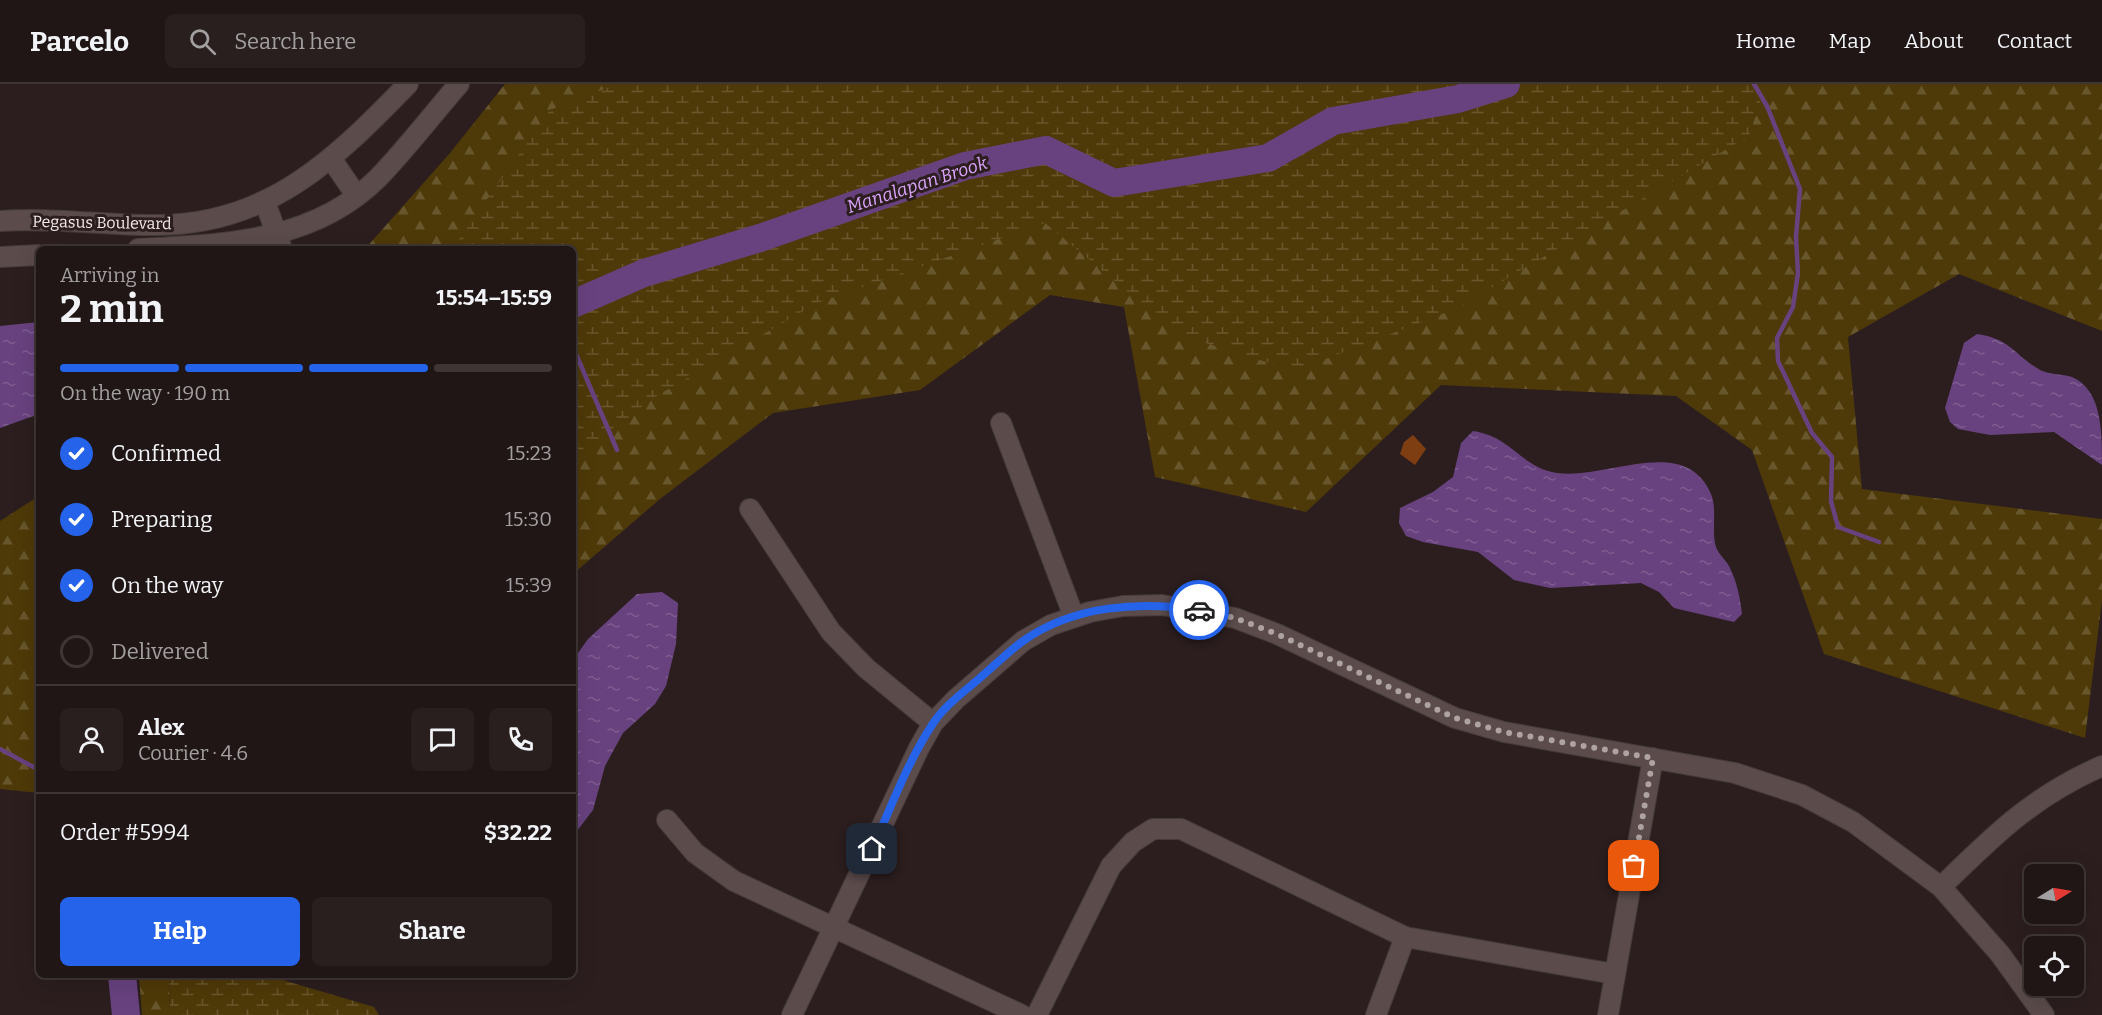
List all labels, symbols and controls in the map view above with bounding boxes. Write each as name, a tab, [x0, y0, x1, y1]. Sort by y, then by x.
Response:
search box	[165, 14, 585, 68]
text: Parcelo	[30, 25, 129, 58]
icon: search	[186, 25, 219, 58]
text: Search here	[234, 28, 356, 55]
text: Home	[1736, 28, 1796, 54]
text: Map	[1829, 28, 1871, 54]
text: About	[1904, 28, 1964, 54]
text: Contact	[1997, 28, 2072, 54]
water label: Manalapan Brook	[844, 152, 990, 218]
street label: Pegasus Boulevard	[32, 212, 172, 233]
text: Arriving in	[60, 263, 159, 287]
text: 15:54–15:59	[436, 284, 552, 311]
text: 2 min	[60, 286, 164, 332]
text: On the way · 190 m	[60, 381, 230, 405]
icon: check	[60, 437, 93, 470]
text: Confirmed	[111, 440, 221, 467]
text: 15:23	[507, 441, 552, 465]
icon: check	[60, 503, 93, 536]
text: Preparing	[111, 506, 213, 533]
text: 15:30	[505, 507, 552, 531]
icon: check	[60, 569, 93, 602]
text: On the way	[111, 572, 223, 599]
text: 15:39	[506, 573, 552, 597]
courier	[1169, 580, 1229, 640]
icon: car	[1183, 594, 1216, 627]
text: Delivered	[111, 638, 209, 665]
button: person	[60, 708, 123, 771]
button: chat	[411, 708, 474, 771]
button: phone	[489, 708, 552, 771]
text: Alex	[138, 714, 184, 741]
text: Courier · 4.6	[138, 741, 248, 765]
text: Order #5994	[60, 819, 189, 846]
text: $32.22	[484, 819, 552, 846]
pin	[846, 823, 897, 874]
icon: home	[855, 832, 888, 865]
pin	[1608, 840, 1659, 891]
icon: bag	[1617, 849, 1650, 882]
north arrow	[2024, 864, 2084, 924]
map controls	[2024, 864, 2084, 996]
button: Help	[60, 897, 300, 966]
button: Share	[312, 897, 552, 966]
button: locate	[2024, 936, 2084, 996]

